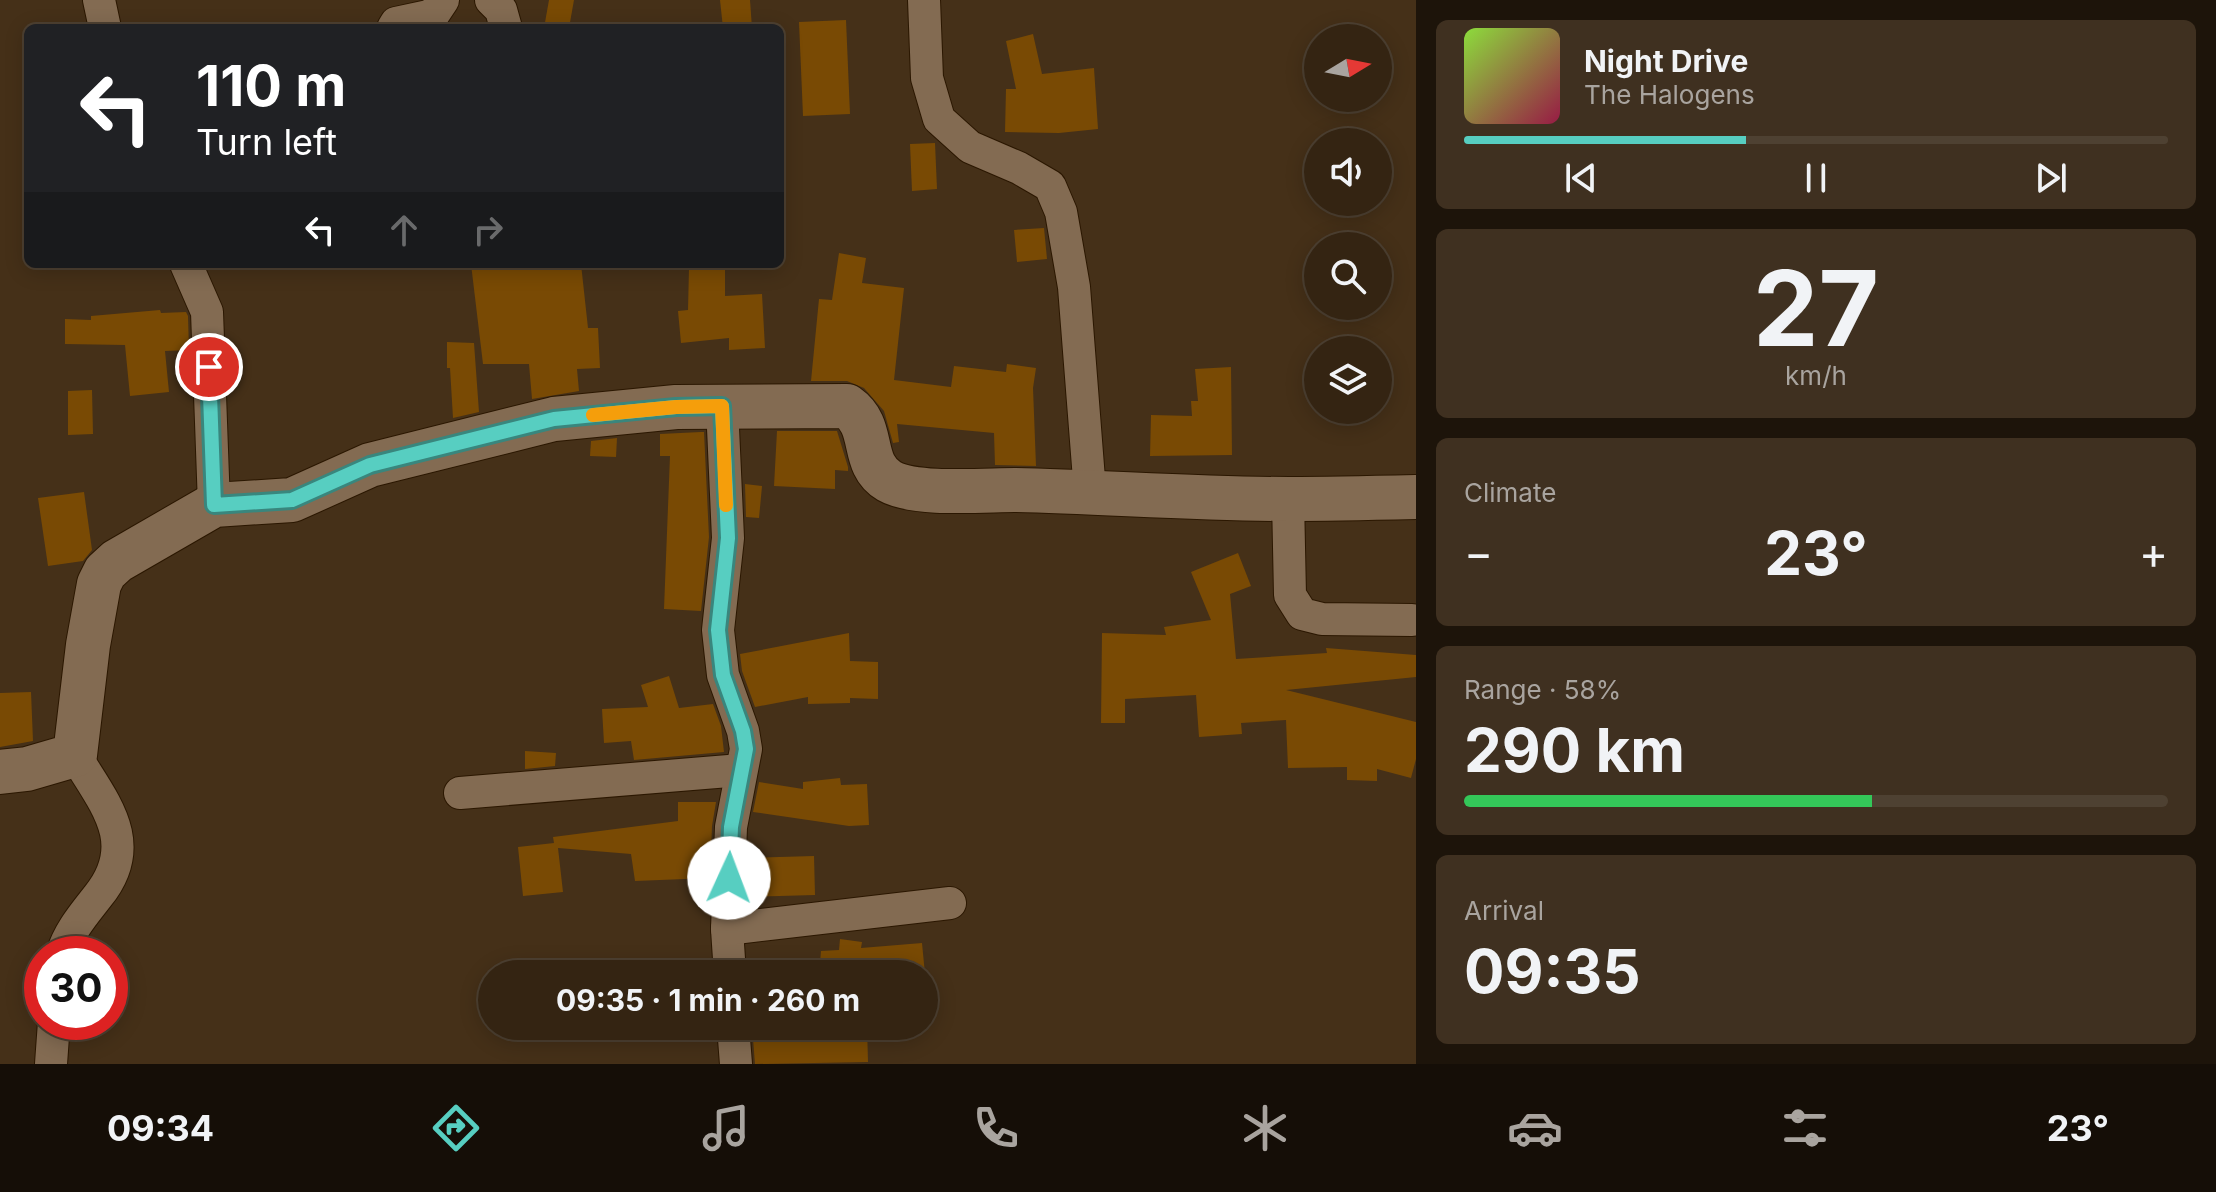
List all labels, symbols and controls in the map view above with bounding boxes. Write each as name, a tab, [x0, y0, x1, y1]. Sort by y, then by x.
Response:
north arrow	[1304, 24, 1392, 112]
map controls	[1304, 24, 1392, 424]
text: Night Drive	[1584, 43, 1748, 79]
text: 110 m	[196, 52, 346, 120]
icon: left	[64, 56, 168, 160]
text: The Halogens	[1584, 79, 1755, 110]
text: Turn left	[196, 120, 337, 164]
button: sound	[1304, 128, 1392, 216]
icon: previous	[1559, 156, 1603, 200]
icon: pause	[1794, 156, 1838, 200]
icon: next	[2029, 156, 2073, 200]
icon: left	[298, 208, 342, 252]
icon: ahead	[382, 208, 426, 252]
icon: right	[466, 208, 510, 252]
button: search	[1304, 232, 1392, 320]
text: 27	[1753, 245, 1879, 371]
pin	[175, 333, 243, 401]
button: layers	[1304, 336, 1392, 424]
icon: arrive	[187, 345, 231, 389]
text: km/h	[1785, 360, 1847, 391]
text: Climate	[1464, 477, 1556, 508]
text: 23°	[1764, 517, 1868, 589]
text: −	[1464, 526, 1493, 580]
text: +	[2139, 526, 2168, 580]
text: Range · 58%	[1464, 674, 1621, 705]
text: 290 km	[1464, 714, 1685, 786]
position arrow	[687, 836, 771, 920]
text: Arrival	[1464, 895, 1544, 926]
text: 09:35	[1464, 935, 1641, 1007]
speed limit sign: 30	[24, 936, 128, 1040]
text: 09:35 · 1 min · 260 m	[556, 982, 860, 1018]
icon: directions	[428, 1100, 484, 1156]
icon: music	[698, 1100, 754, 1156]
icon: phone	[968, 1100, 1024, 1156]
icon: climate	[1237, 1100, 1293, 1156]
icon: car	[1507, 1100, 1563, 1156]
icon: filters	[1777, 1100, 1833, 1156]
text: 09:34	[107, 1106, 214, 1150]
text: 23°	[2047, 1106, 2109, 1150]

